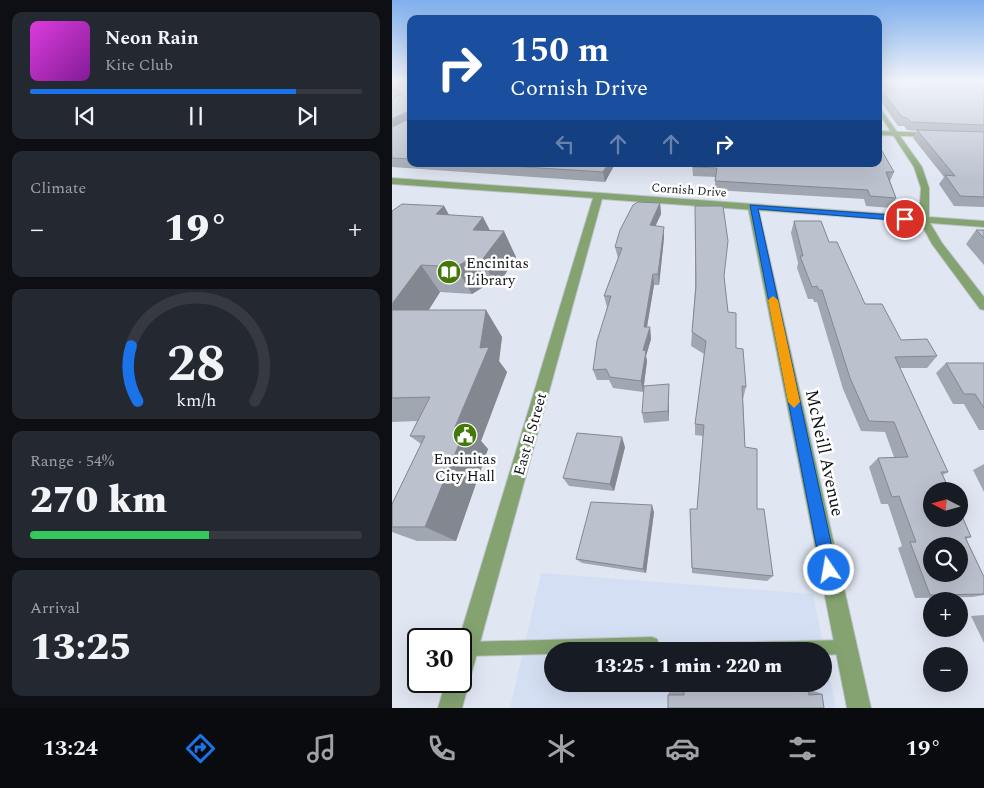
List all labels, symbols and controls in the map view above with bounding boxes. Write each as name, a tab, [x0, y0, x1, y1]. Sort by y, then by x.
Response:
text: Neon Rain	[105, 24, 199, 53]
text: 150 m	[510, 24, 609, 77]
icon: right	[427, 35, 492, 100]
text: Kite Club	[105, 53, 173, 77]
text: Cornish Drive	[510, 72, 648, 105]
icon: previous	[71, 102, 99, 130]
icon: pause	[182, 102, 210, 130]
icon: next	[293, 102, 321, 130]
icon: left	[551, 130, 579, 158]
icon: ahead	[604, 130, 632, 158]
icon: ahead	[657, 130, 685, 158]
icon: right	[710, 130, 738, 158]
text: Climate	[30, 176, 86, 200]
street label: Cornish Drive	[651, 178, 727, 203]
pin	[884, 198, 926, 240]
text: 19°	[164, 200, 228, 258]
icon: arrive	[891, 205, 919, 233]
text: −	[30, 208, 44, 251]
text: +	[348, 208, 362, 251]
place label: Encinitas Library	[466, 252, 529, 292]
library icon: Encinitas Library	[436, 259, 462, 285]
text: 28	[167, 325, 225, 404]
text: km/h	[176, 387, 216, 414]
street label: McNeill Avenue	[798, 387, 851, 519]
street label: East E Street	[508, 390, 553, 478]
public building icon: Encinitas City Hall	[452, 422, 478, 448]
place label: Encinitas City Hall	[434, 448, 496, 488]
text: Range · 54%	[30, 449, 114, 473]
text: 270 km	[30, 472, 167, 530]
north arrow	[923, 482, 968, 528]
map controls	[923, 482, 968, 692]
button: search	[923, 537, 968, 582]
position arrow	[802, 543, 854, 595]
button: +	[923, 592, 968, 637]
text: Arrival	[30, 596, 80, 620]
text: 13:25	[30, 619, 132, 677]
speed limit sign: 30	[407, 628, 472, 693]
button: −	[923, 647, 968, 692]
text: 13:25 · 1 min · 220 m	[594, 652, 782, 681]
icon: directions	[183, 731, 218, 766]
icon: music	[304, 731, 339, 766]
icon: phone	[424, 731, 459, 766]
icon: climate	[544, 731, 579, 766]
icon: car	[665, 731, 700, 766]
icon: filters	[785, 731, 820, 766]
text: 13:24	[43, 732, 98, 765]
text: 19°	[906, 732, 941, 765]

